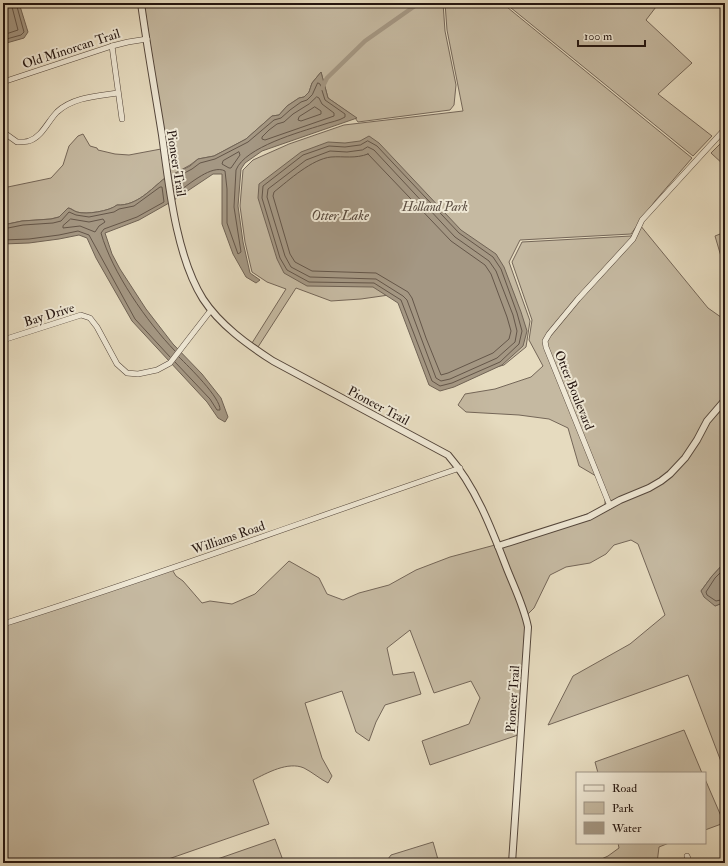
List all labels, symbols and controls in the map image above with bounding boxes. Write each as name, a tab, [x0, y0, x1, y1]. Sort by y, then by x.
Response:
scale bar	[578, 22, 645, 48]
street label: Old Minorcan Trail	[20, 25, 123, 72]
text: 100 m	[584, 29, 613, 44]
street label: Pioneer Trail	[163, 129, 189, 198]
park label: Holland Park	[401, 199, 468, 215]
water label: Otter Lake	[311, 207, 369, 224]
street label: Bay Drive	[22, 300, 77, 331]
street label: Otter Boulevard	[551, 348, 598, 433]
street label: Pioneer Trail	[345, 383, 413, 429]
street label: Williams Road	[189, 518, 268, 558]
street label: Pioneer Trail	[503, 664, 523, 733]
legend	[576, 772, 706, 844]
text: Road	[612, 781, 637, 796]
text: Park	[612, 801, 634, 816]
text: Water	[611, 821, 642, 836]

